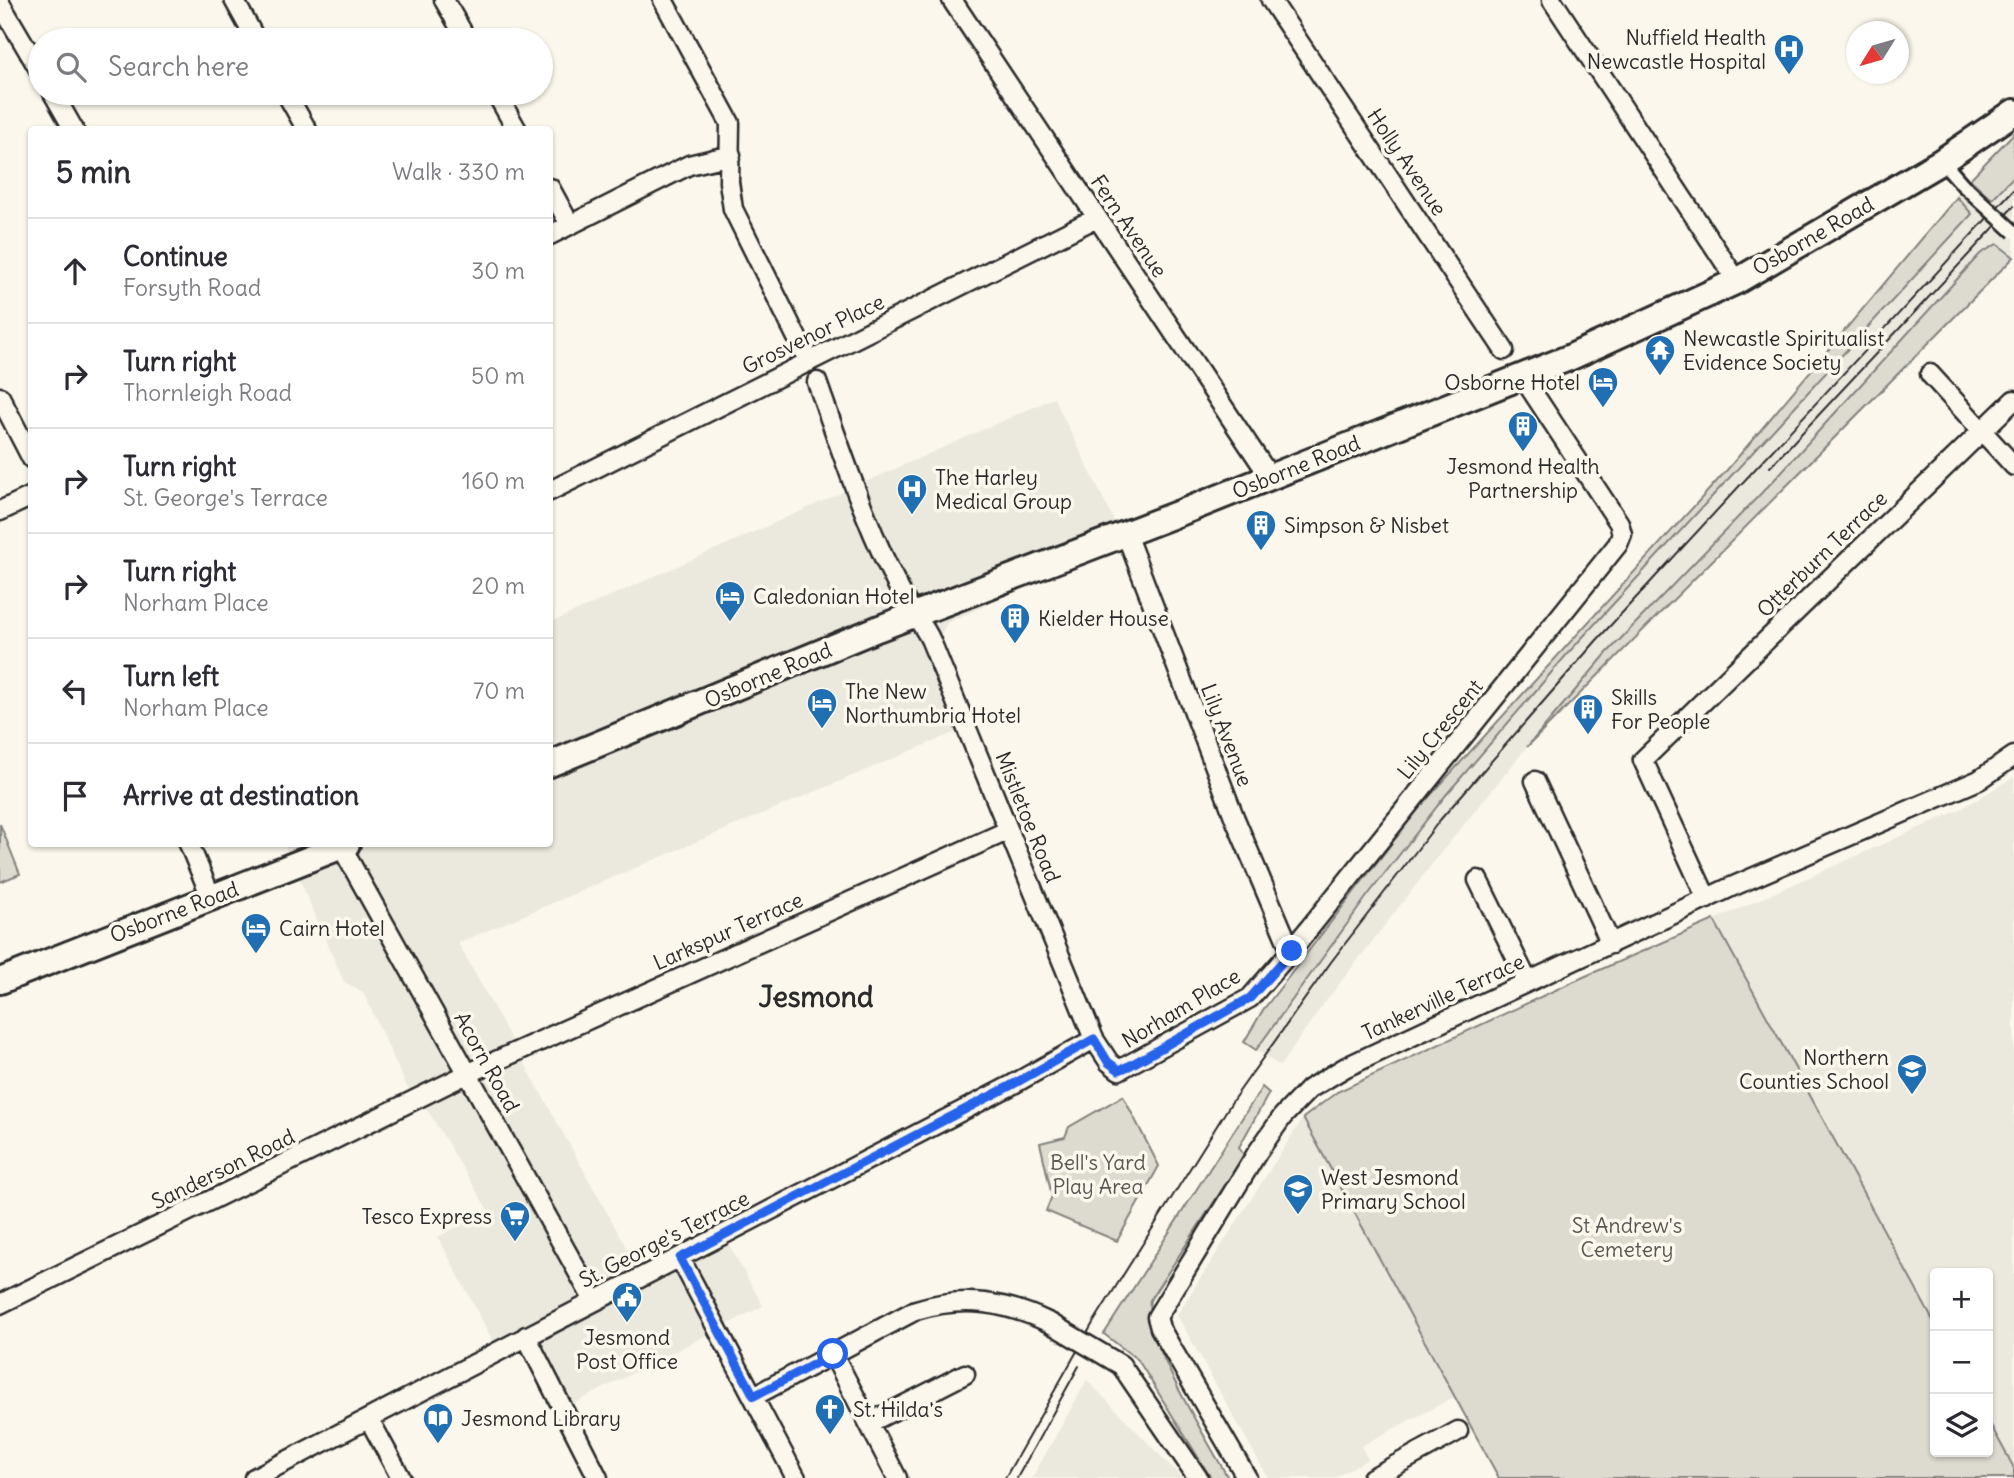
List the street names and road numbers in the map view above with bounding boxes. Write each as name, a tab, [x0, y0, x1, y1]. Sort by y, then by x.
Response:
street label: Holly Avenue	[1361, 103, 1453, 221]
street label: Fern Avenue	[1085, 169, 1173, 283]
street label: Osborne Road	[1748, 190, 1878, 282]
street label: Grosvenor Place	[738, 288, 888, 380]
street label: Osborne Road	[1228, 429, 1364, 505]
street label: Otterburn Terrace	[1751, 485, 1893, 623]
street label: Osborne Road	[700, 636, 836, 714]
street label: Lily Crescent	[1391, 674, 1489, 784]
street label: Lily Avenue	[1195, 680, 1259, 790]
street label: Mistletoe Road	[989, 748, 1067, 886]
street label: Osborne Road	[106, 875, 242, 949]
street label: Larkspur Terrace	[649, 886, 807, 976]
street label: Tankerville Terrace	[1358, 948, 1528, 1046]
street label: Norham Place	[1117, 962, 1245, 1054]
street label: Acorn Road	[448, 1007, 526, 1117]
street label: Sanderson Road	[147, 1123, 299, 1215]
street label: St. George's Terrace	[574, 1184, 754, 1294]

